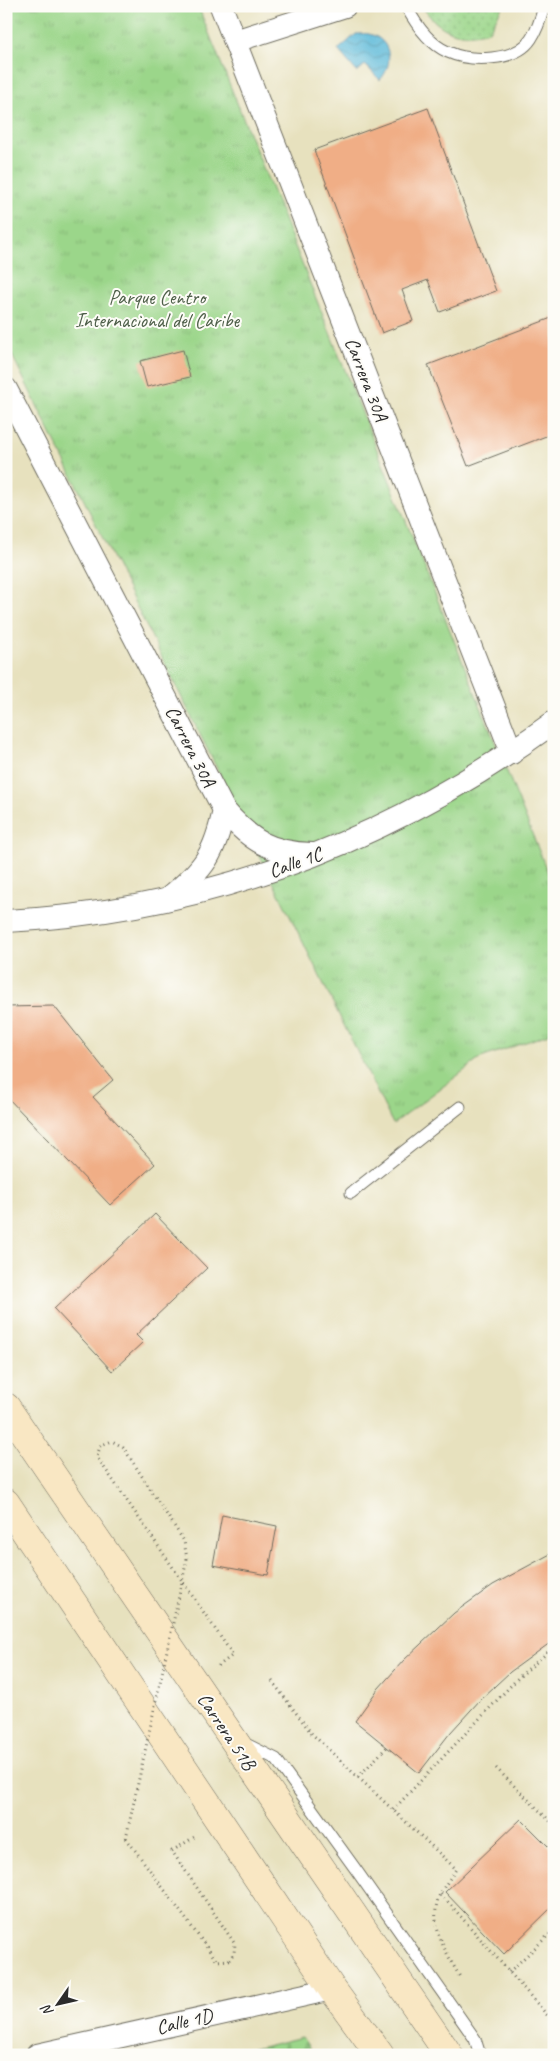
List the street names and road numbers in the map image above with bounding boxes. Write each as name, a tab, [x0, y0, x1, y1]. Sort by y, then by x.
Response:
street label: Carrera 30A	[339, 334, 394, 425]
street label: Carrera 30A	[160, 702, 222, 792]
street label: Calle 1C	[265, 840, 328, 884]
street label: Carrera 51B	[192, 1688, 262, 1776]
street label: Calle 1D	[154, 2003, 216, 2040]

